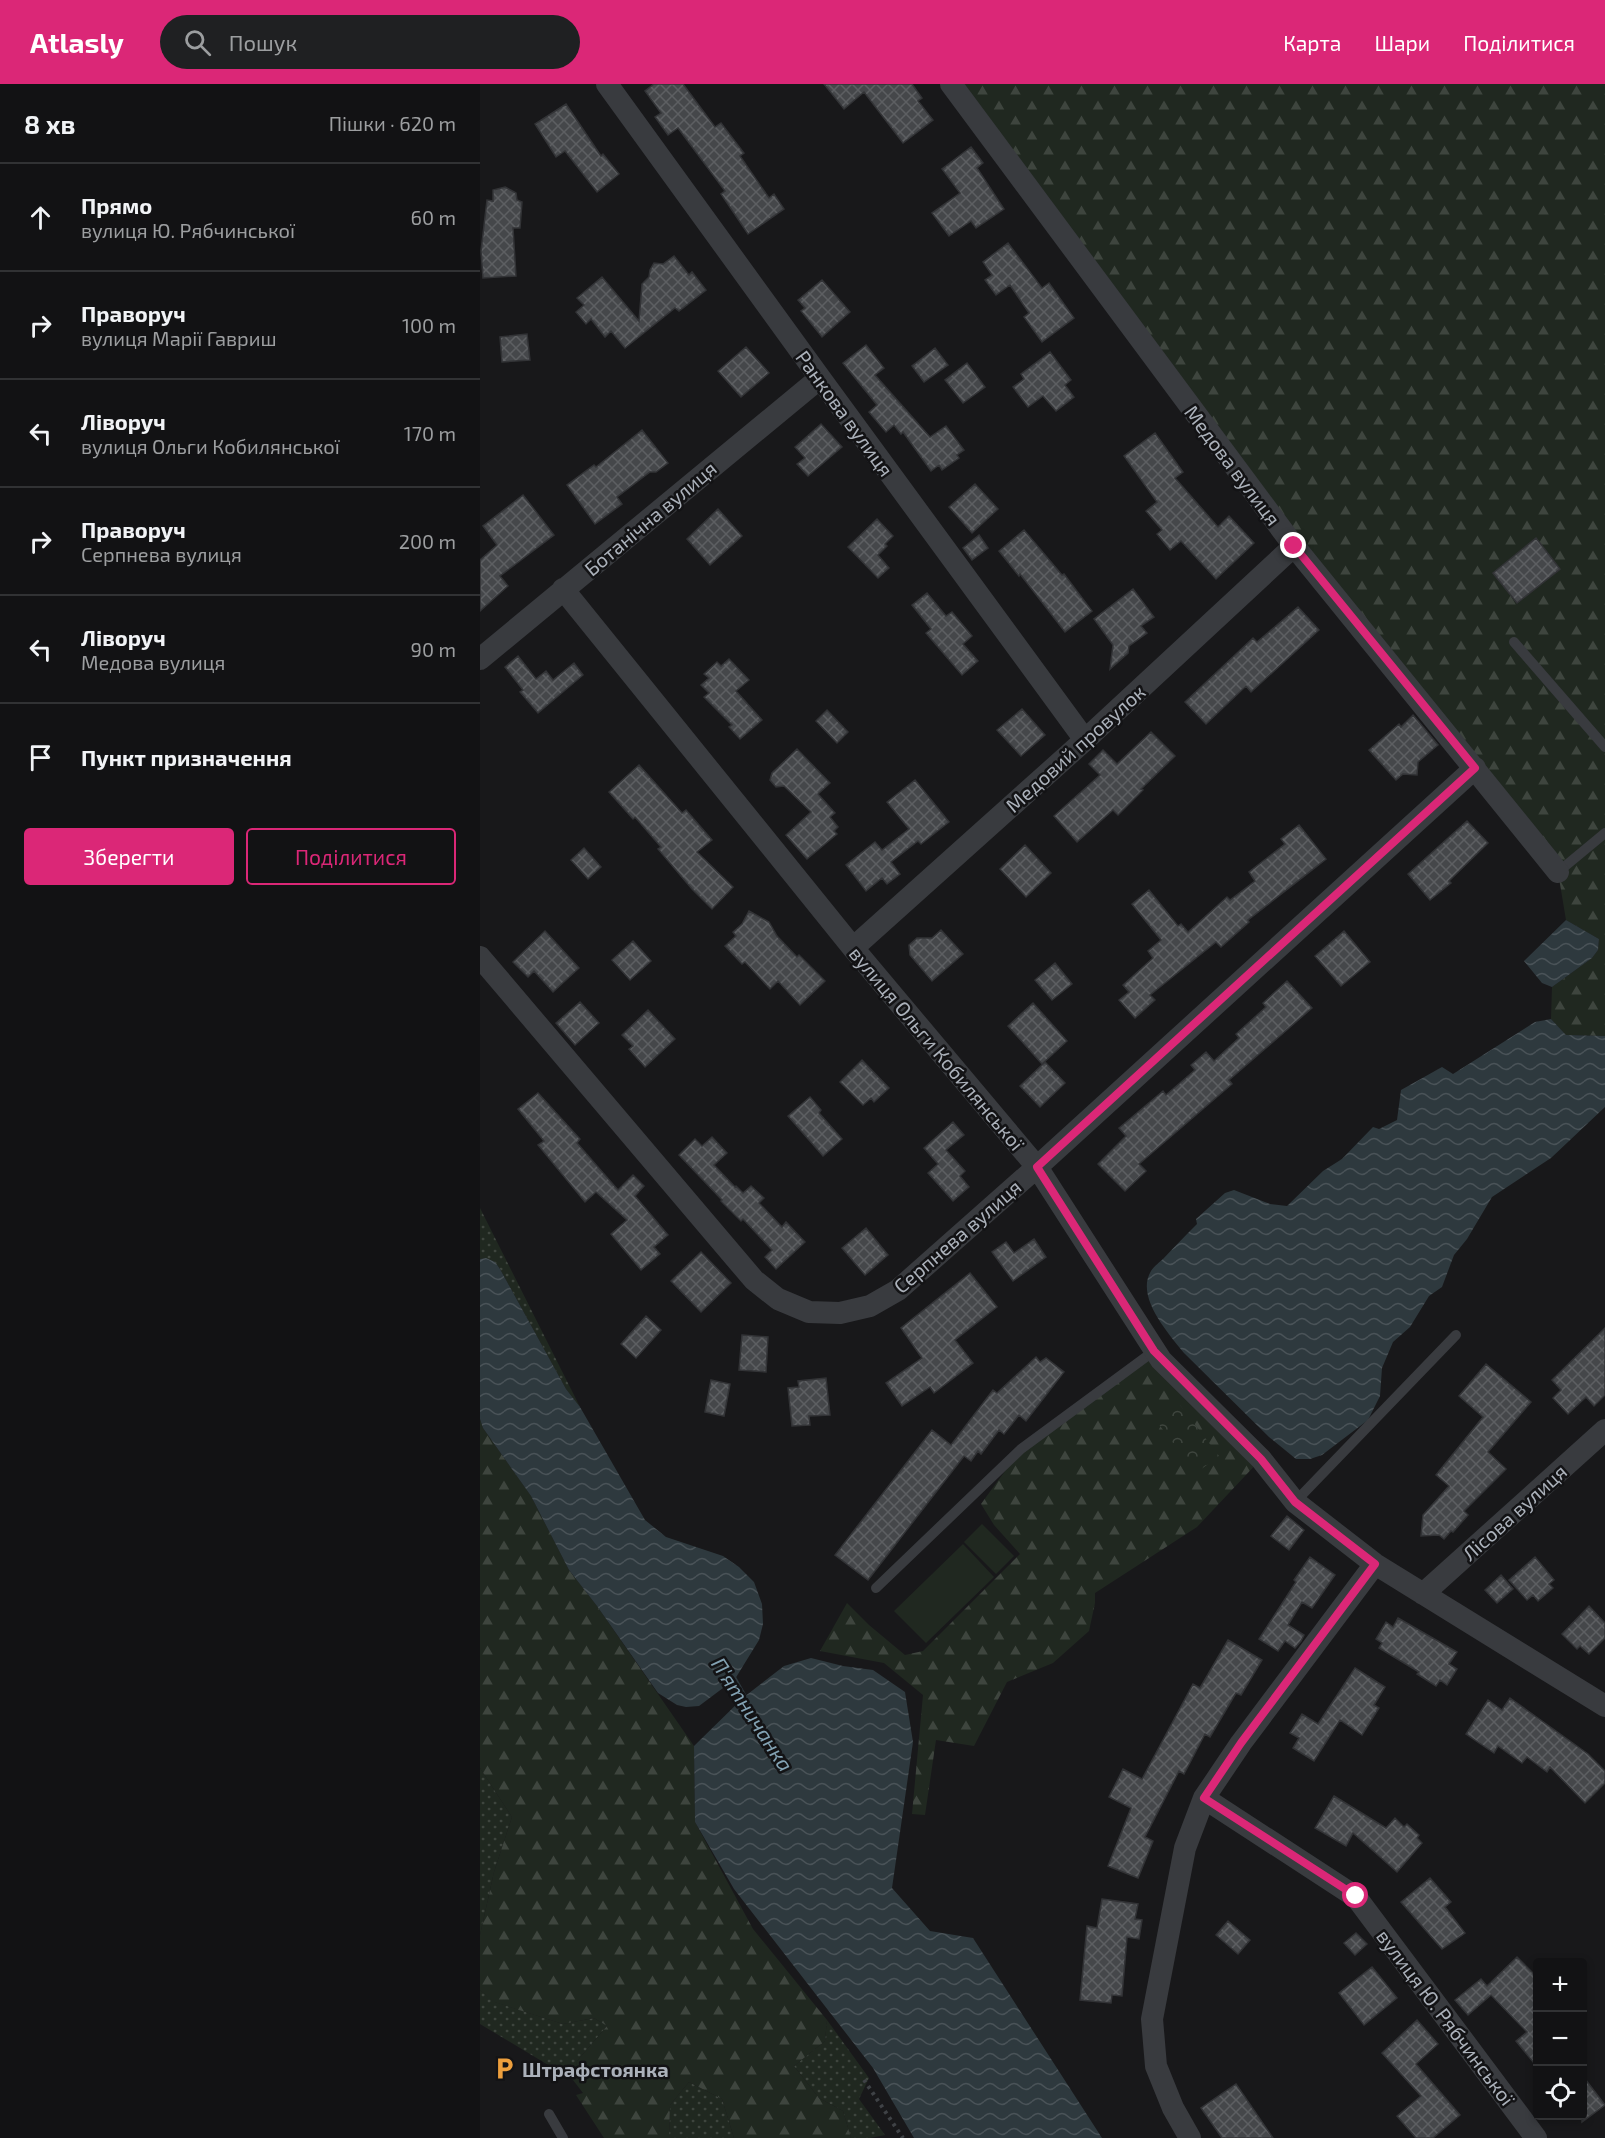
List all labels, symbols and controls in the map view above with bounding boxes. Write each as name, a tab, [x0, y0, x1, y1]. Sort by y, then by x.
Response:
search box	[160, 15, 580, 69]
text: Atlasly	[30, 25, 124, 59]
icon: search	[181, 26, 214, 59]
text: Пошук	[229, 29, 297, 55]
text: Карта	[1283, 30, 1341, 55]
text: Шари	[1374, 30, 1430, 55]
text: Поділитися	[1463, 30, 1575, 55]
text: 8 хв	[24, 108, 76, 139]
text: Пішки · 620 m	[329, 111, 456, 135]
text: Прямо	[81, 192, 152, 218]
icon: ahead	[24, 201, 57, 234]
text: 60 m	[411, 205, 456, 229]
text: вулиця Ю. Рябчинської	[81, 218, 295, 242]
text: Праворуч	[81, 300, 186, 326]
icon: right	[24, 309, 57, 342]
text: 100 m	[402, 313, 456, 337]
text: вулиця Марії Гавриш	[81, 326, 277, 350]
street label: Ранкова вулиця	[790, 345, 899, 481]
street label: Медова вулиця	[1179, 400, 1286, 531]
text: Ліворуч	[81, 408, 166, 434]
icon: left	[24, 417, 57, 450]
text: 170 m	[404, 421, 456, 445]
text: вулиця Ольги Кобилянської	[81, 434, 340, 458]
street label: Ботанічна вулиця	[579, 456, 722, 581]
text: Праворуч	[81, 516, 186, 542]
icon: right	[24, 525, 57, 558]
text: 200 m	[399, 529, 456, 553]
route end	[1280, 532, 1306, 558]
text: Серпнева вулиця	[81, 542, 242, 566]
text: Ліворуч	[81, 624, 166, 650]
icon: left	[24, 633, 57, 666]
text: 90 m	[411, 637, 456, 661]
text: Медова вулиця	[81, 650, 225, 674]
street label: Медовий провулок	[1000, 679, 1150, 818]
icon: arrive	[24, 741, 57, 774]
text: Пункт призначення	[81, 744, 292, 770]
button: Зберегти	[24, 828, 234, 885]
button: Поділитися	[246, 828, 456, 885]
street label: вулиця Ольги Кобилянської	[844, 941, 1030, 1156]
street label: Серпнева вулиця	[888, 1174, 1026, 1299]
street label: Лісова вулиця	[1457, 1459, 1572, 1566]
water label: П'ятничанка	[707, 1652, 799, 1776]
route start	[1342, 1882, 1368, 1908]
street label: вулиця Ю. Рябчинської	[1371, 1924, 1521, 2111]
map controls	[1533, 1958, 1587, 2120]
button: +	[1533, 1958, 1587, 2012]
button: −	[1533, 2012, 1587, 2066]
parking icon: Штрафстоянка	[491, 2056, 517, 2082]
place label: Штрафстоянка	[522, 2057, 669, 2081]
button: locate	[1533, 2066, 1587, 2120]

